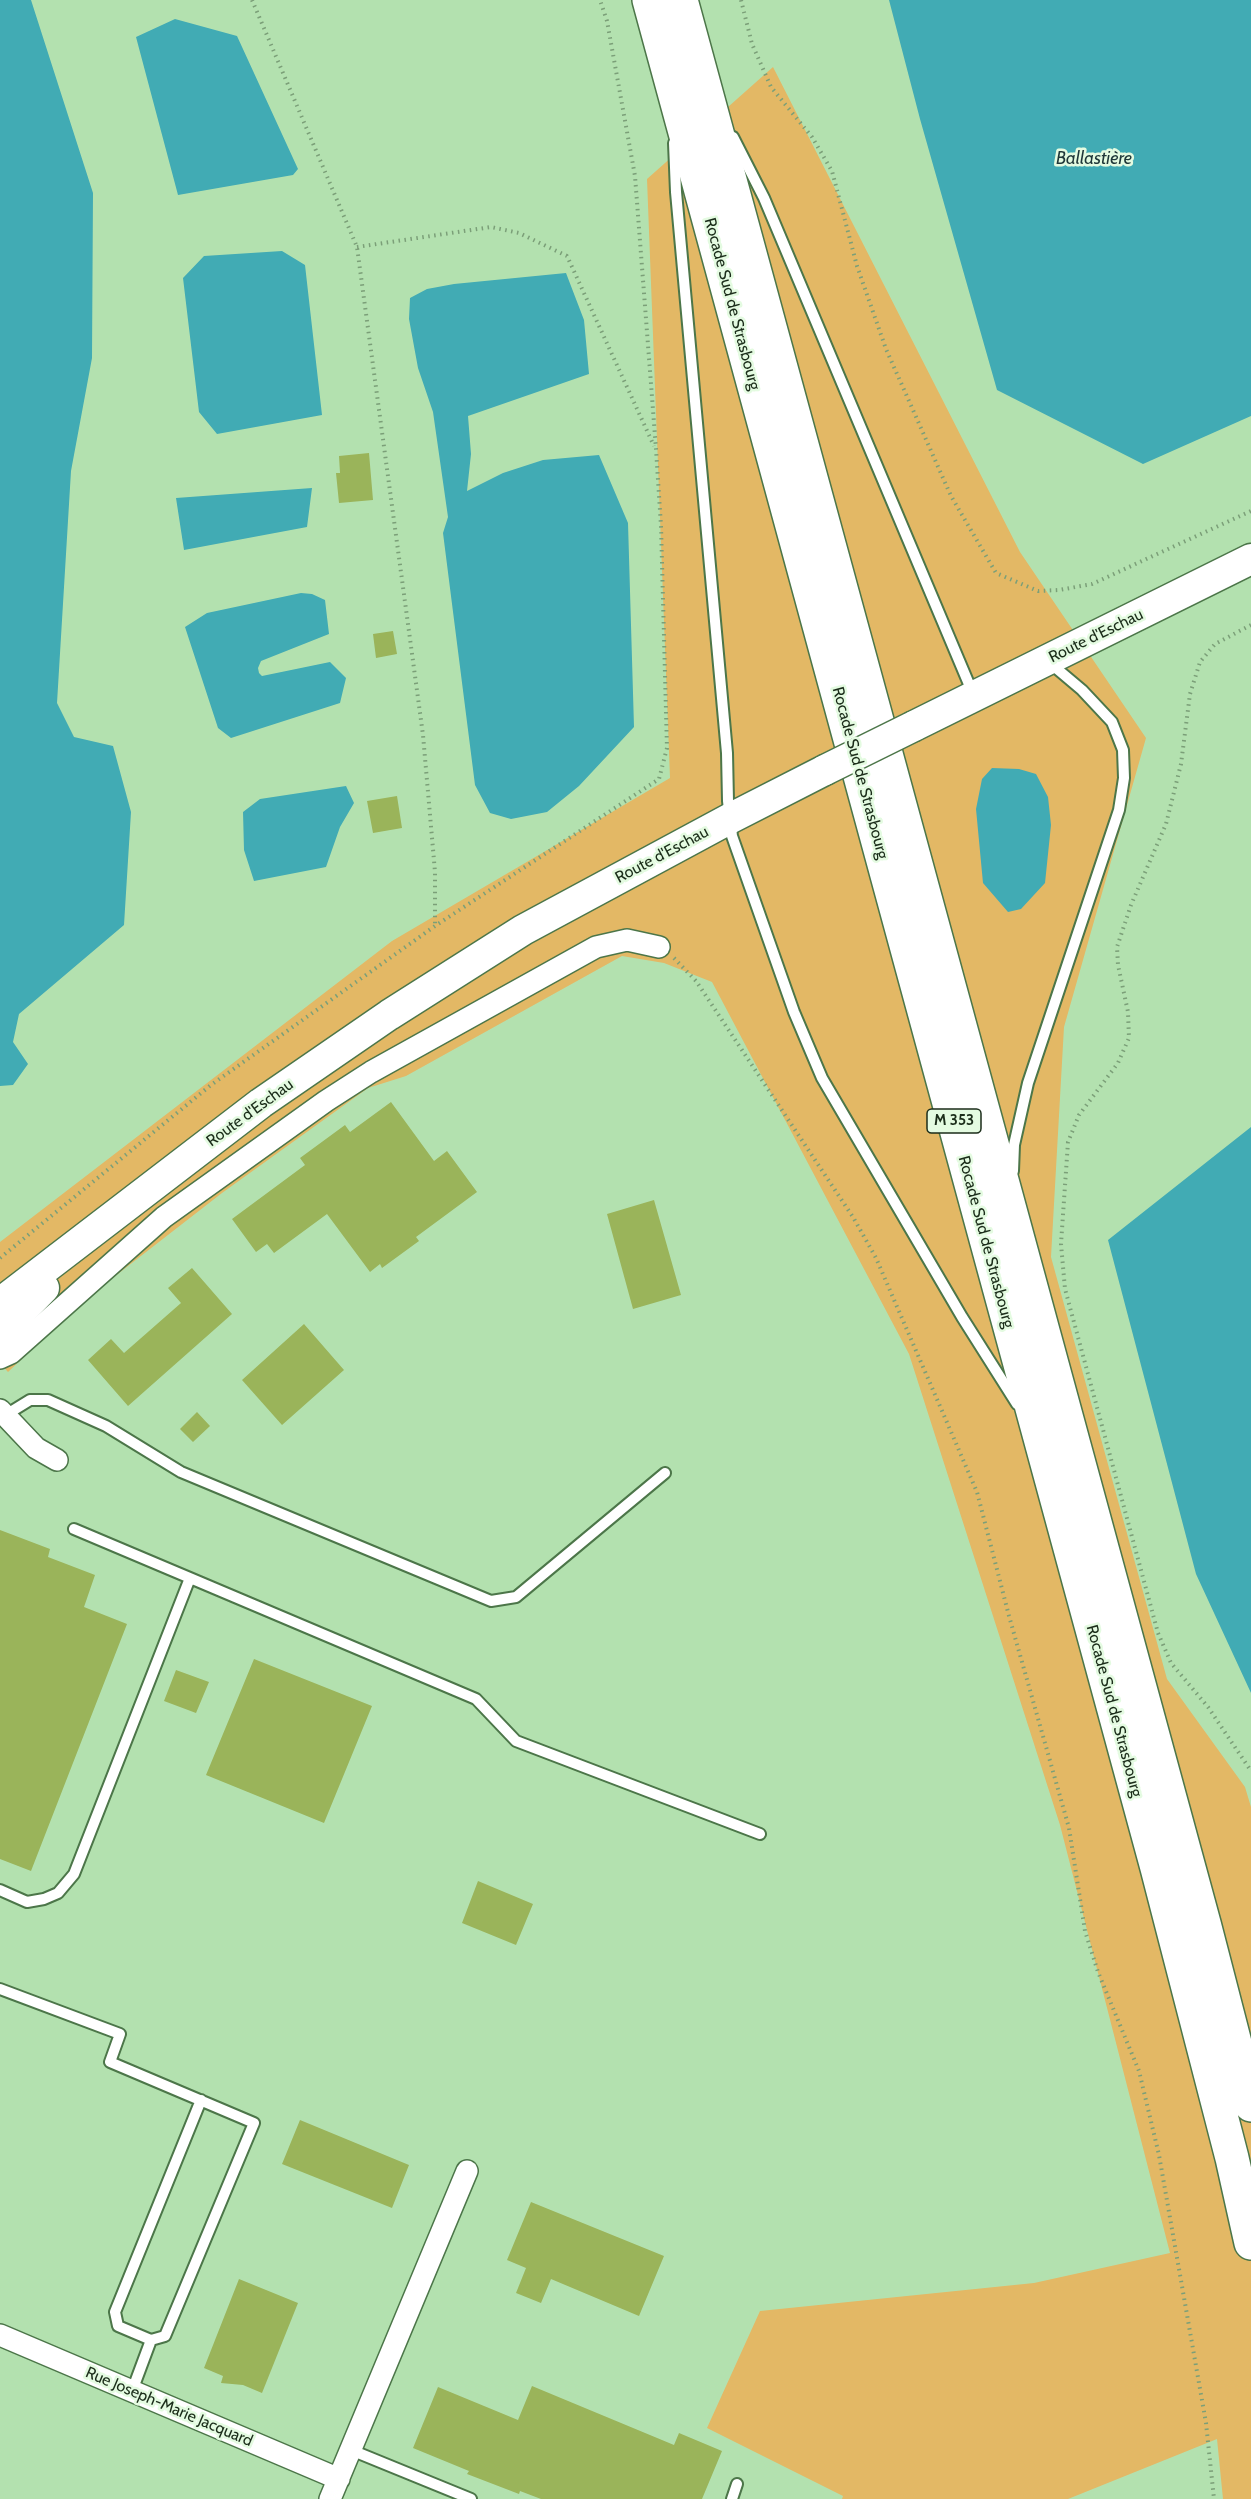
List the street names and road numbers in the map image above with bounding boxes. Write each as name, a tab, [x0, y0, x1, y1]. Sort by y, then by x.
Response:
street label: Rocade Sud de Strasbourg	[700, 216, 764, 392]
street label: Route d'Eschau	[1046, 605, 1146, 667]
street label: Rocade Sud de Strasbourg	[828, 685, 892, 861]
street label: Route d'Eschau	[612, 822, 712, 888]
street label: Route d'Eschau	[203, 1075, 297, 1151]
road number: M 353	[927, 1109, 981, 1133]
street label: Rocade Sud de Strasbourg	[954, 1154, 1018, 1330]
street label: Rocade Sud de Strasbourg	[1082, 1623, 1146, 1799]
street label: Rue Joseph-Marie Jacquard	[83, 2363, 255, 2451]

